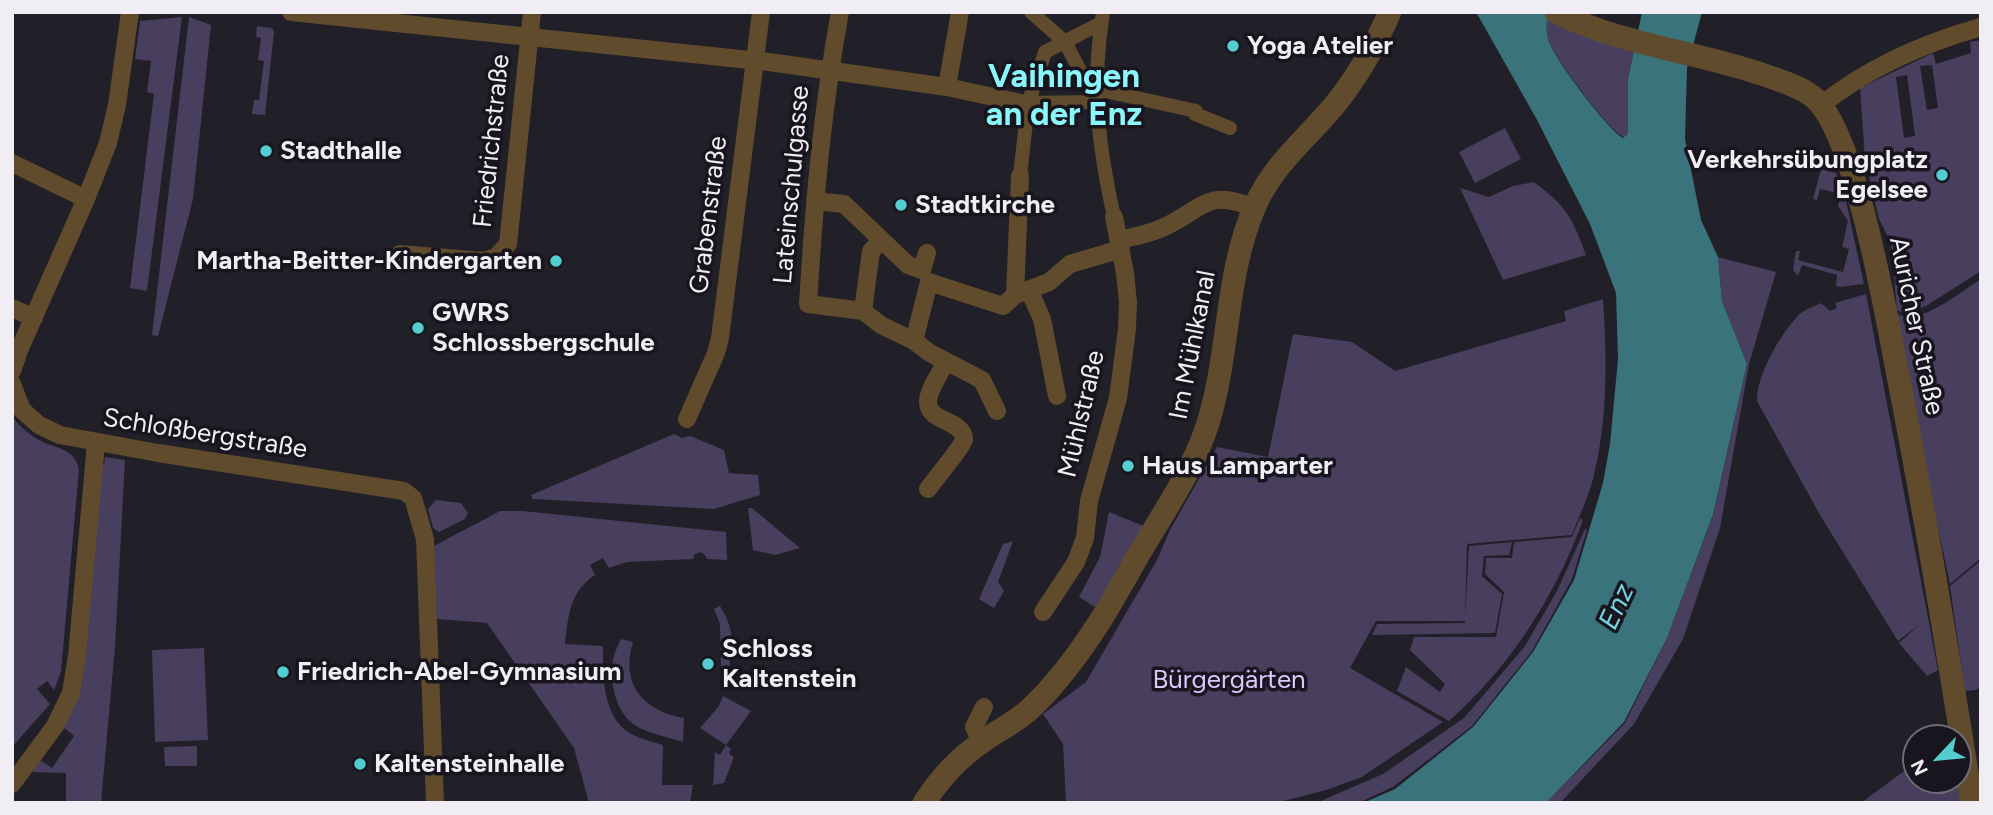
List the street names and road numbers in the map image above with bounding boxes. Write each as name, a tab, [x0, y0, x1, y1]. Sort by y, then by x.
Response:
street label: Friedrichstraße	[467, 53, 517, 229]
street label: Lateinschulgasse	[768, 84, 816, 286]
street label: Grabenstraße	[684, 134, 734, 296]
street label: Auricher Straße	[1882, 234, 1950, 418]
street label: Im Mühlkanal	[1163, 268, 1223, 422]
street label: Mühlstraße	[1052, 347, 1112, 481]
street label: Schloßbergstraße	[101, 402, 309, 466]

